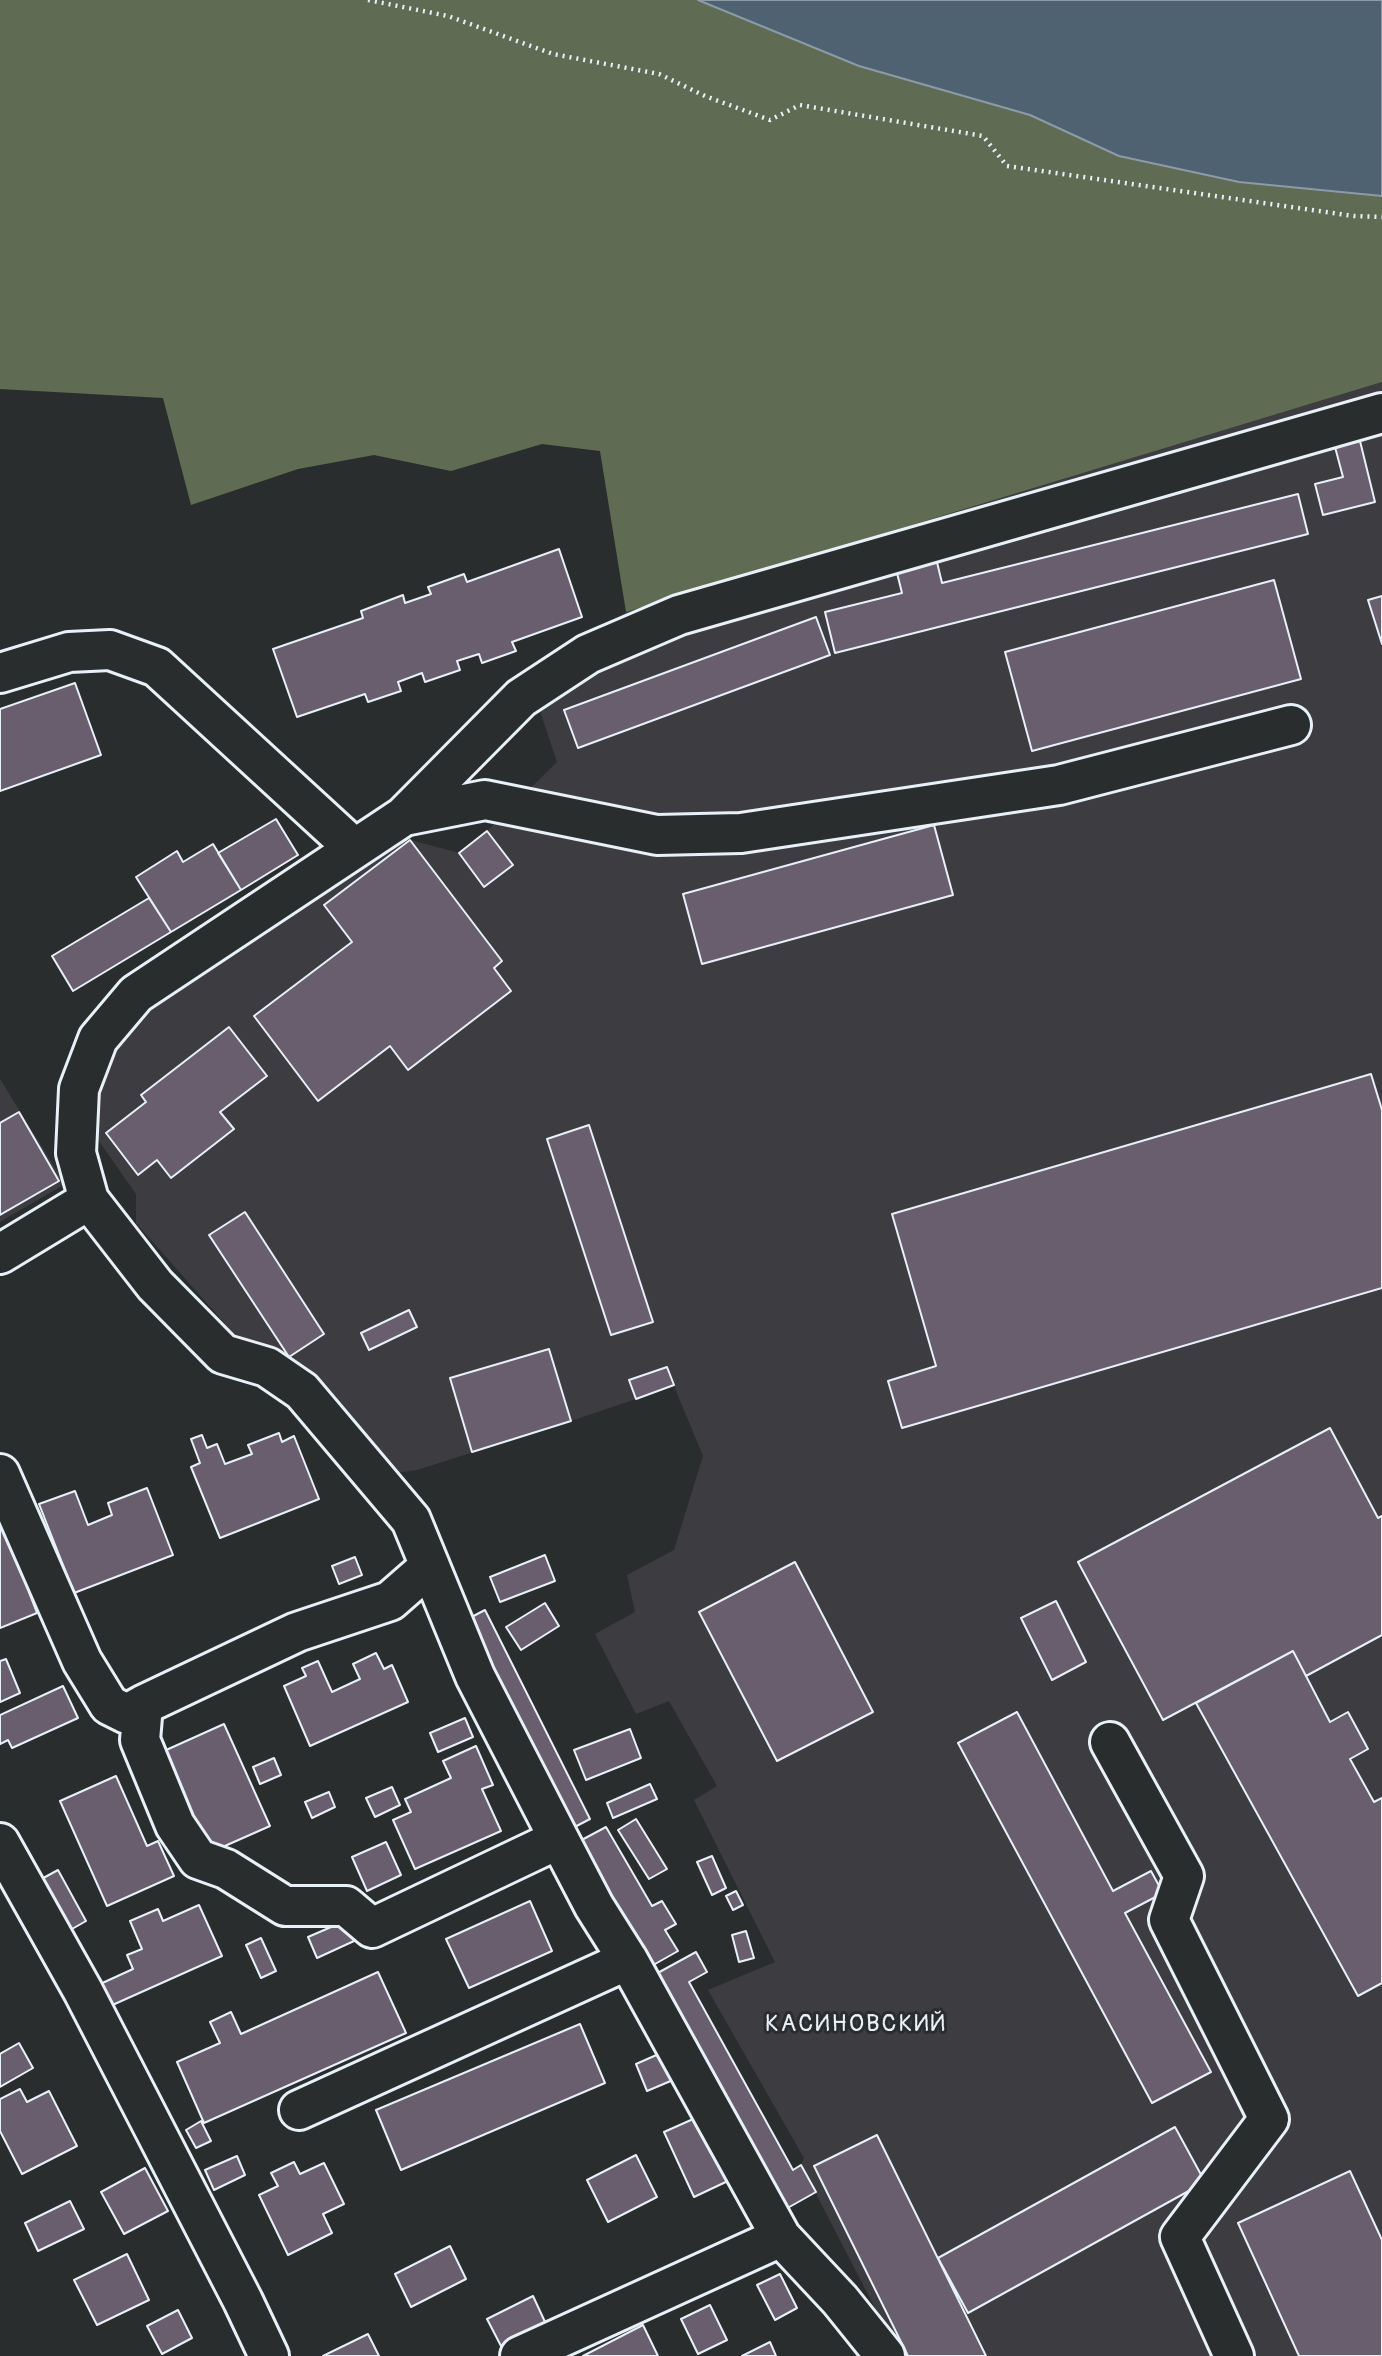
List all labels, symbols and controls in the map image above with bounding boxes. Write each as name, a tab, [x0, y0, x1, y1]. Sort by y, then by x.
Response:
district label: КАСИНОВСКИЙ	[766, 2011, 946, 2039]

